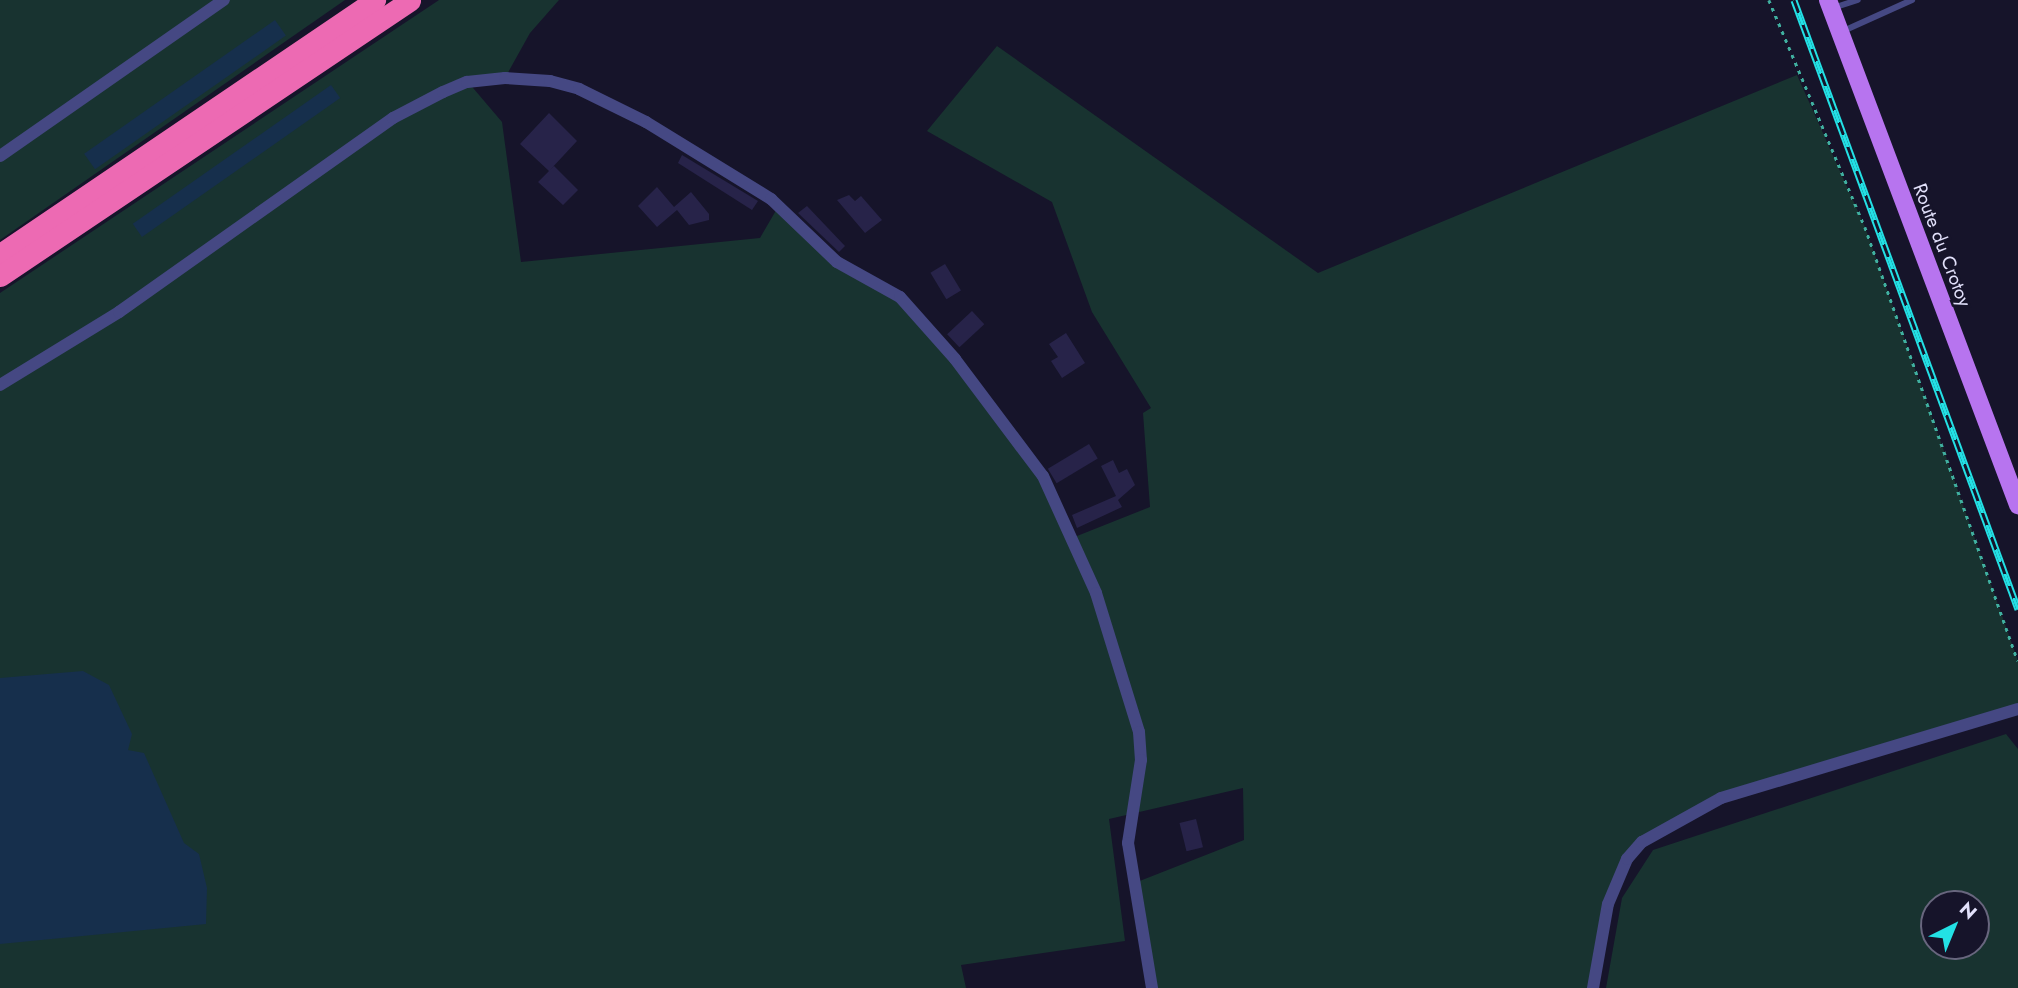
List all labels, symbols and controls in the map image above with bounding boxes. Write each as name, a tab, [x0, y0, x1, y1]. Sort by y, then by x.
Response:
street label: Route du Crotoy	[1908, 180, 1976, 310]
north arrow	[1920, 890, 1990, 960]
text: N	[1954, 896, 1983, 926]

